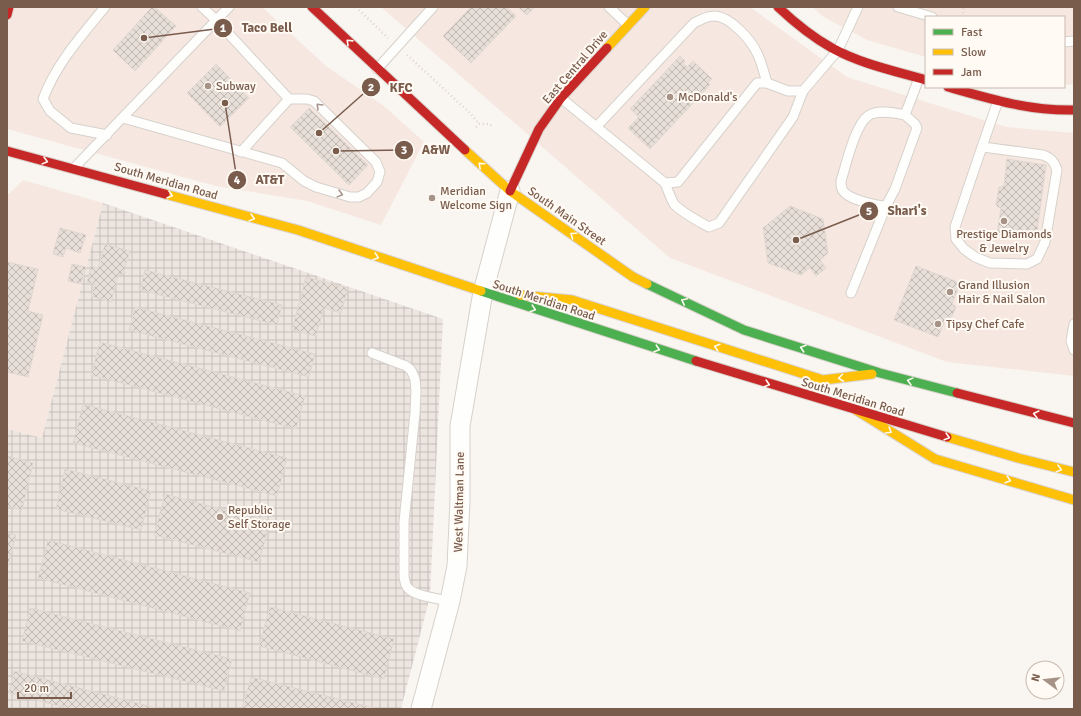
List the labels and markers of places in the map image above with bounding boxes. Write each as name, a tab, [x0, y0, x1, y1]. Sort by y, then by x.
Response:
callout: Taco Bell	[213, 15, 300, 40]
callout: KFC	[361, 75, 420, 100]
place label: Subway	[216, 79, 256, 94]
marker: Subway	[203, 81, 213, 91]
place label: McDonald's	[678, 90, 738, 105]
marker: McDonald's	[665, 92, 675, 102]
callout: A&W	[394, 137, 458, 162]
callout: AT&T	[227, 167, 292, 192]
place label: Meridian Welcome Sign	[440, 184, 512, 213]
marker: Meridian Welcome Sign	[427, 193, 437, 203]
callout: Shari's	[859, 198, 934, 223]
marker: Prestige Diamonds & Jewelry	[999, 216, 1009, 226]
place label: Prestige Diamonds & Jewelry	[956, 227, 1052, 256]
place label: Grand Illusion Hair & Nail Salon	[958, 278, 1045, 307]
marker: Grand Illusion Hair & Nail Salon	[945, 287, 955, 297]
place label: Tipsy Chef Cafe	[946, 317, 1025, 332]
marker: Tipsy Chef Cafe	[933, 319, 943, 329]
place label: Republic Self Storage	[228, 503, 290, 532]
marker: Republic Self Storage	[215, 512, 225, 522]

